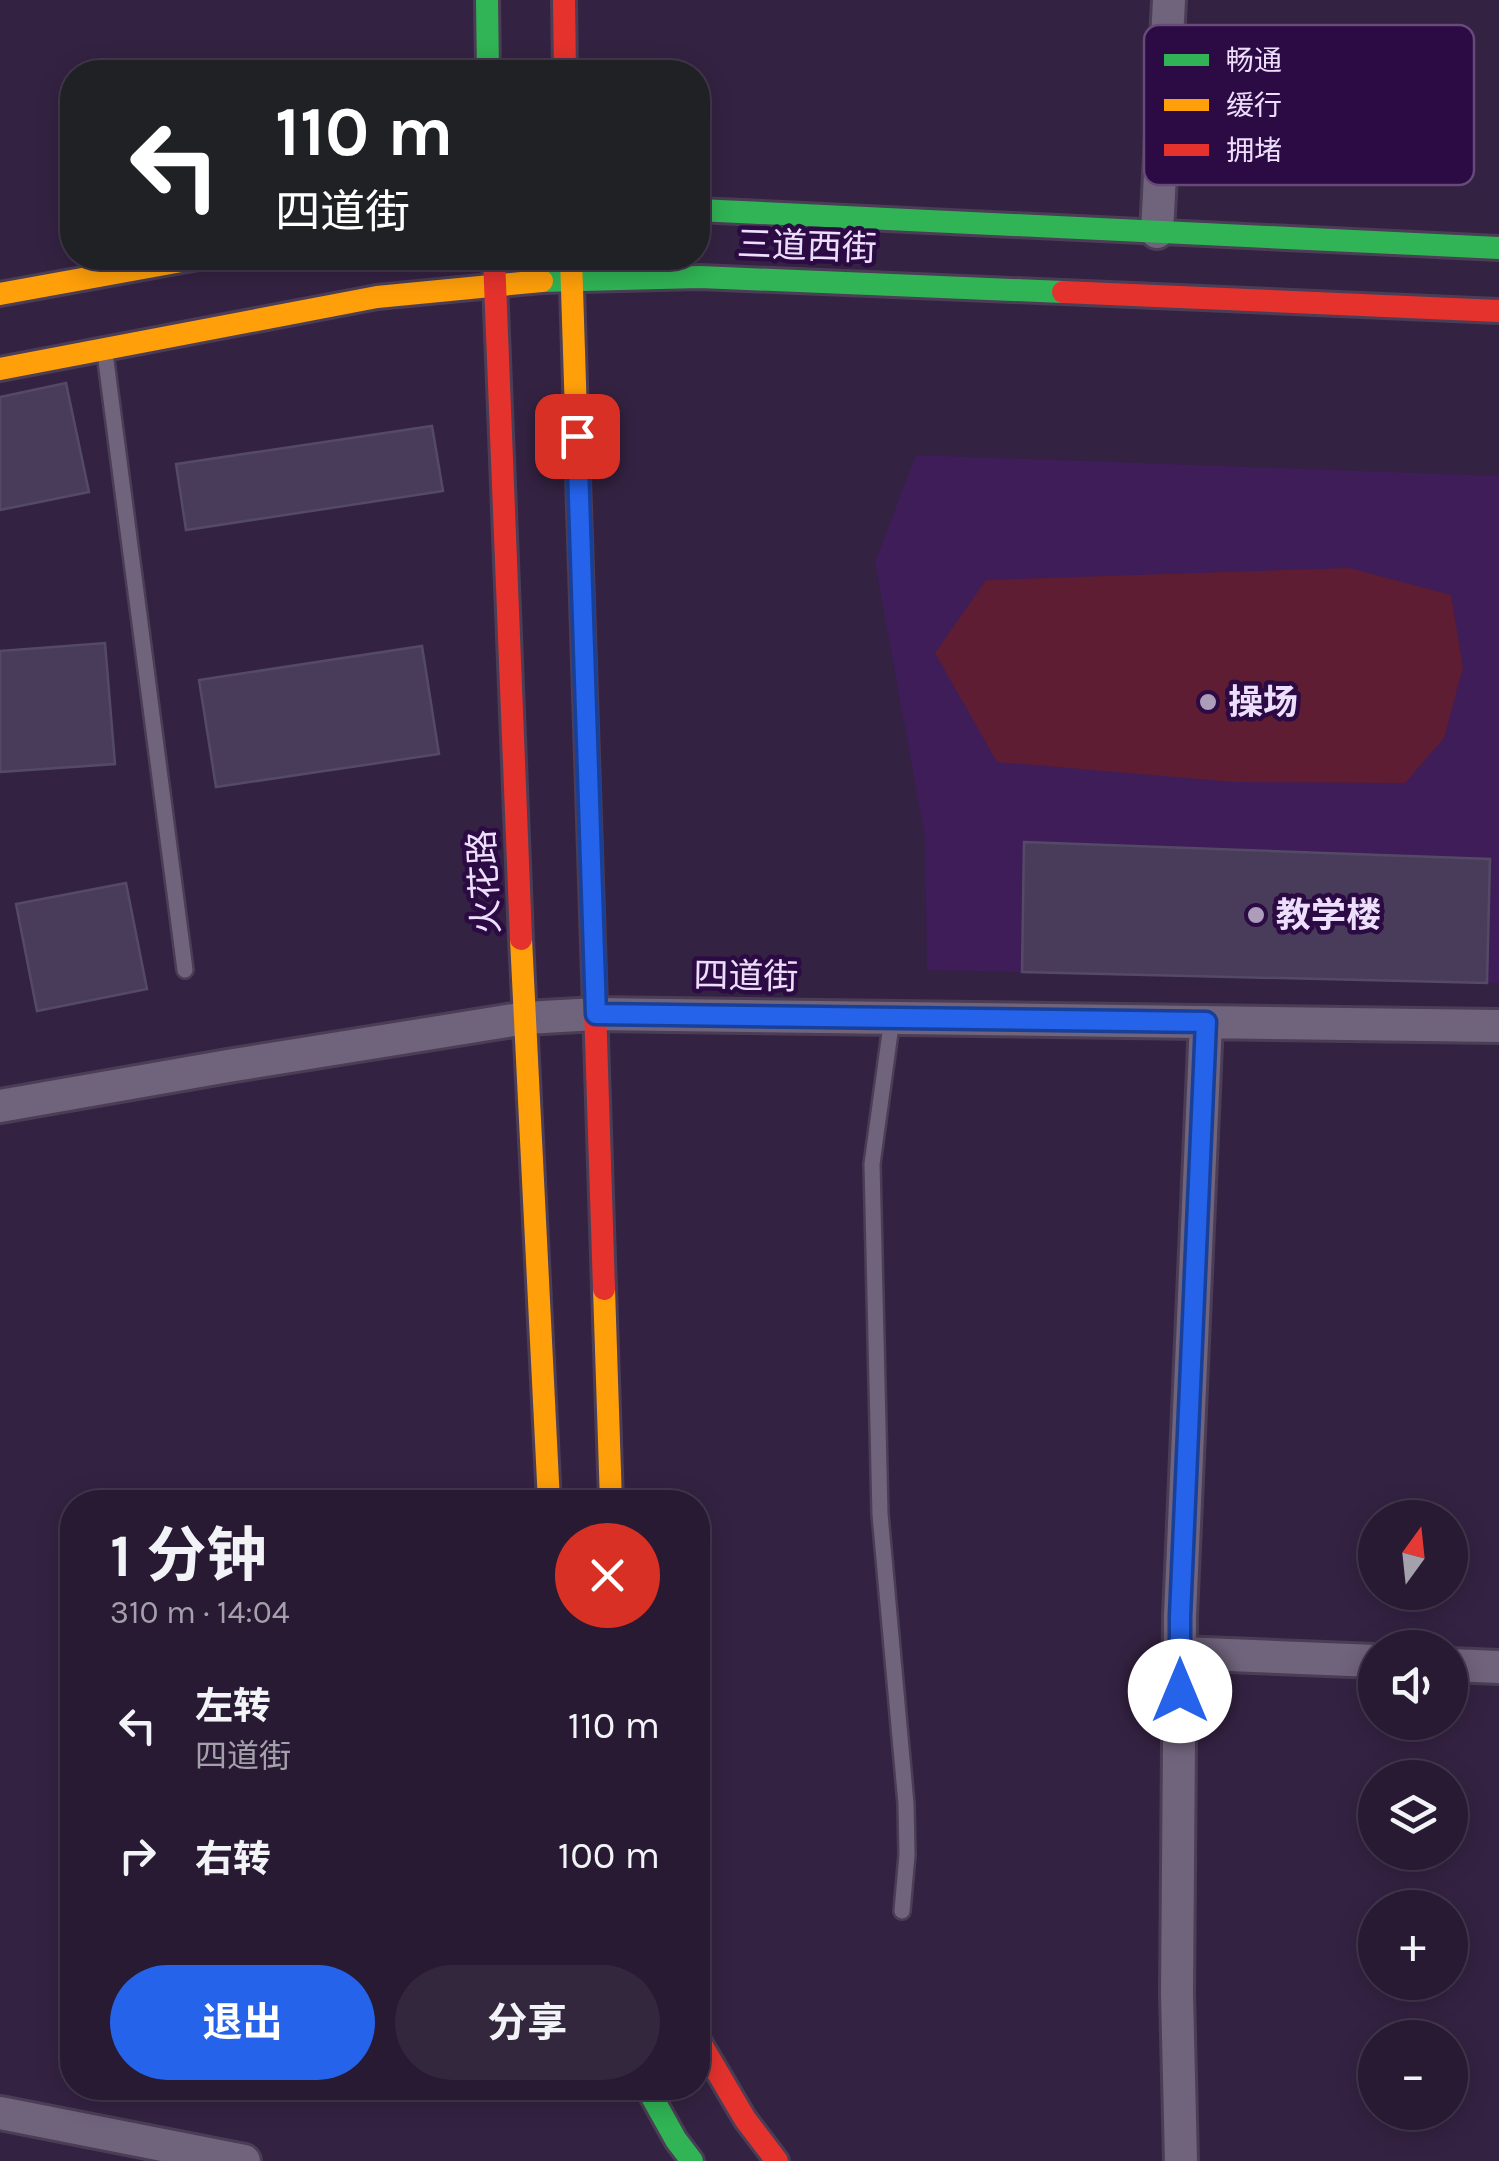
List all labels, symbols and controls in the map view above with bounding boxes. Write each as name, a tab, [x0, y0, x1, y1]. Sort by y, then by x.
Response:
legend	[1144, 25, 1474, 185]
text: 畅通	[1226, 44, 1282, 77]
text: 缓行	[1226, 89, 1282, 122]
text: 110 m	[275, 91, 453, 173]
icon: left	[110, 100, 240, 230]
text: 拥堵	[1226, 134, 1282, 167]
text: 四道街	[275, 186, 410, 238]
street label: 三道西街	[736, 224, 878, 269]
pin	[535, 394, 620, 479]
icon: arrive	[550, 409, 605, 464]
place label: 操场	[1228, 682, 1298, 723]
marker: 操场	[1197, 691, 1219, 713]
street label: 火花路	[461, 828, 508, 935]
place label: 教学楼	[1276, 895, 1381, 936]
marker: 教学楼	[1245, 904, 1267, 926]
street label: 四道街	[693, 955, 799, 998]
north arrow	[1358, 1500, 1468, 1610]
map controls	[1358, 1500, 1468, 2130]
text: 1 分钟	[110, 1521, 267, 1591]
button: close	[555, 1523, 660, 1628]
text: 310 m · 14:04	[110, 1594, 290, 1631]
button: sound	[1358, 1630, 1468, 1740]
position arrow	[1128, 1639, 1232, 1743]
text: 左转	[195, 1684, 271, 1729]
icon: left	[110, 1698, 165, 1753]
text: 110 m	[568, 1703, 660, 1748]
text: 四道街	[195, 1738, 291, 1775]
button: layers	[1358, 1760, 1468, 1870]
icon: right	[110, 1828, 165, 1883]
text: 100 m	[558, 1833, 660, 1878]
text: 右转	[195, 1837, 271, 1882]
button: +	[1358, 1890, 1468, 2000]
button: 退出	[110, 1965, 375, 2080]
button: 分享	[395, 1965, 660, 2080]
button: −	[1358, 2020, 1468, 2130]

